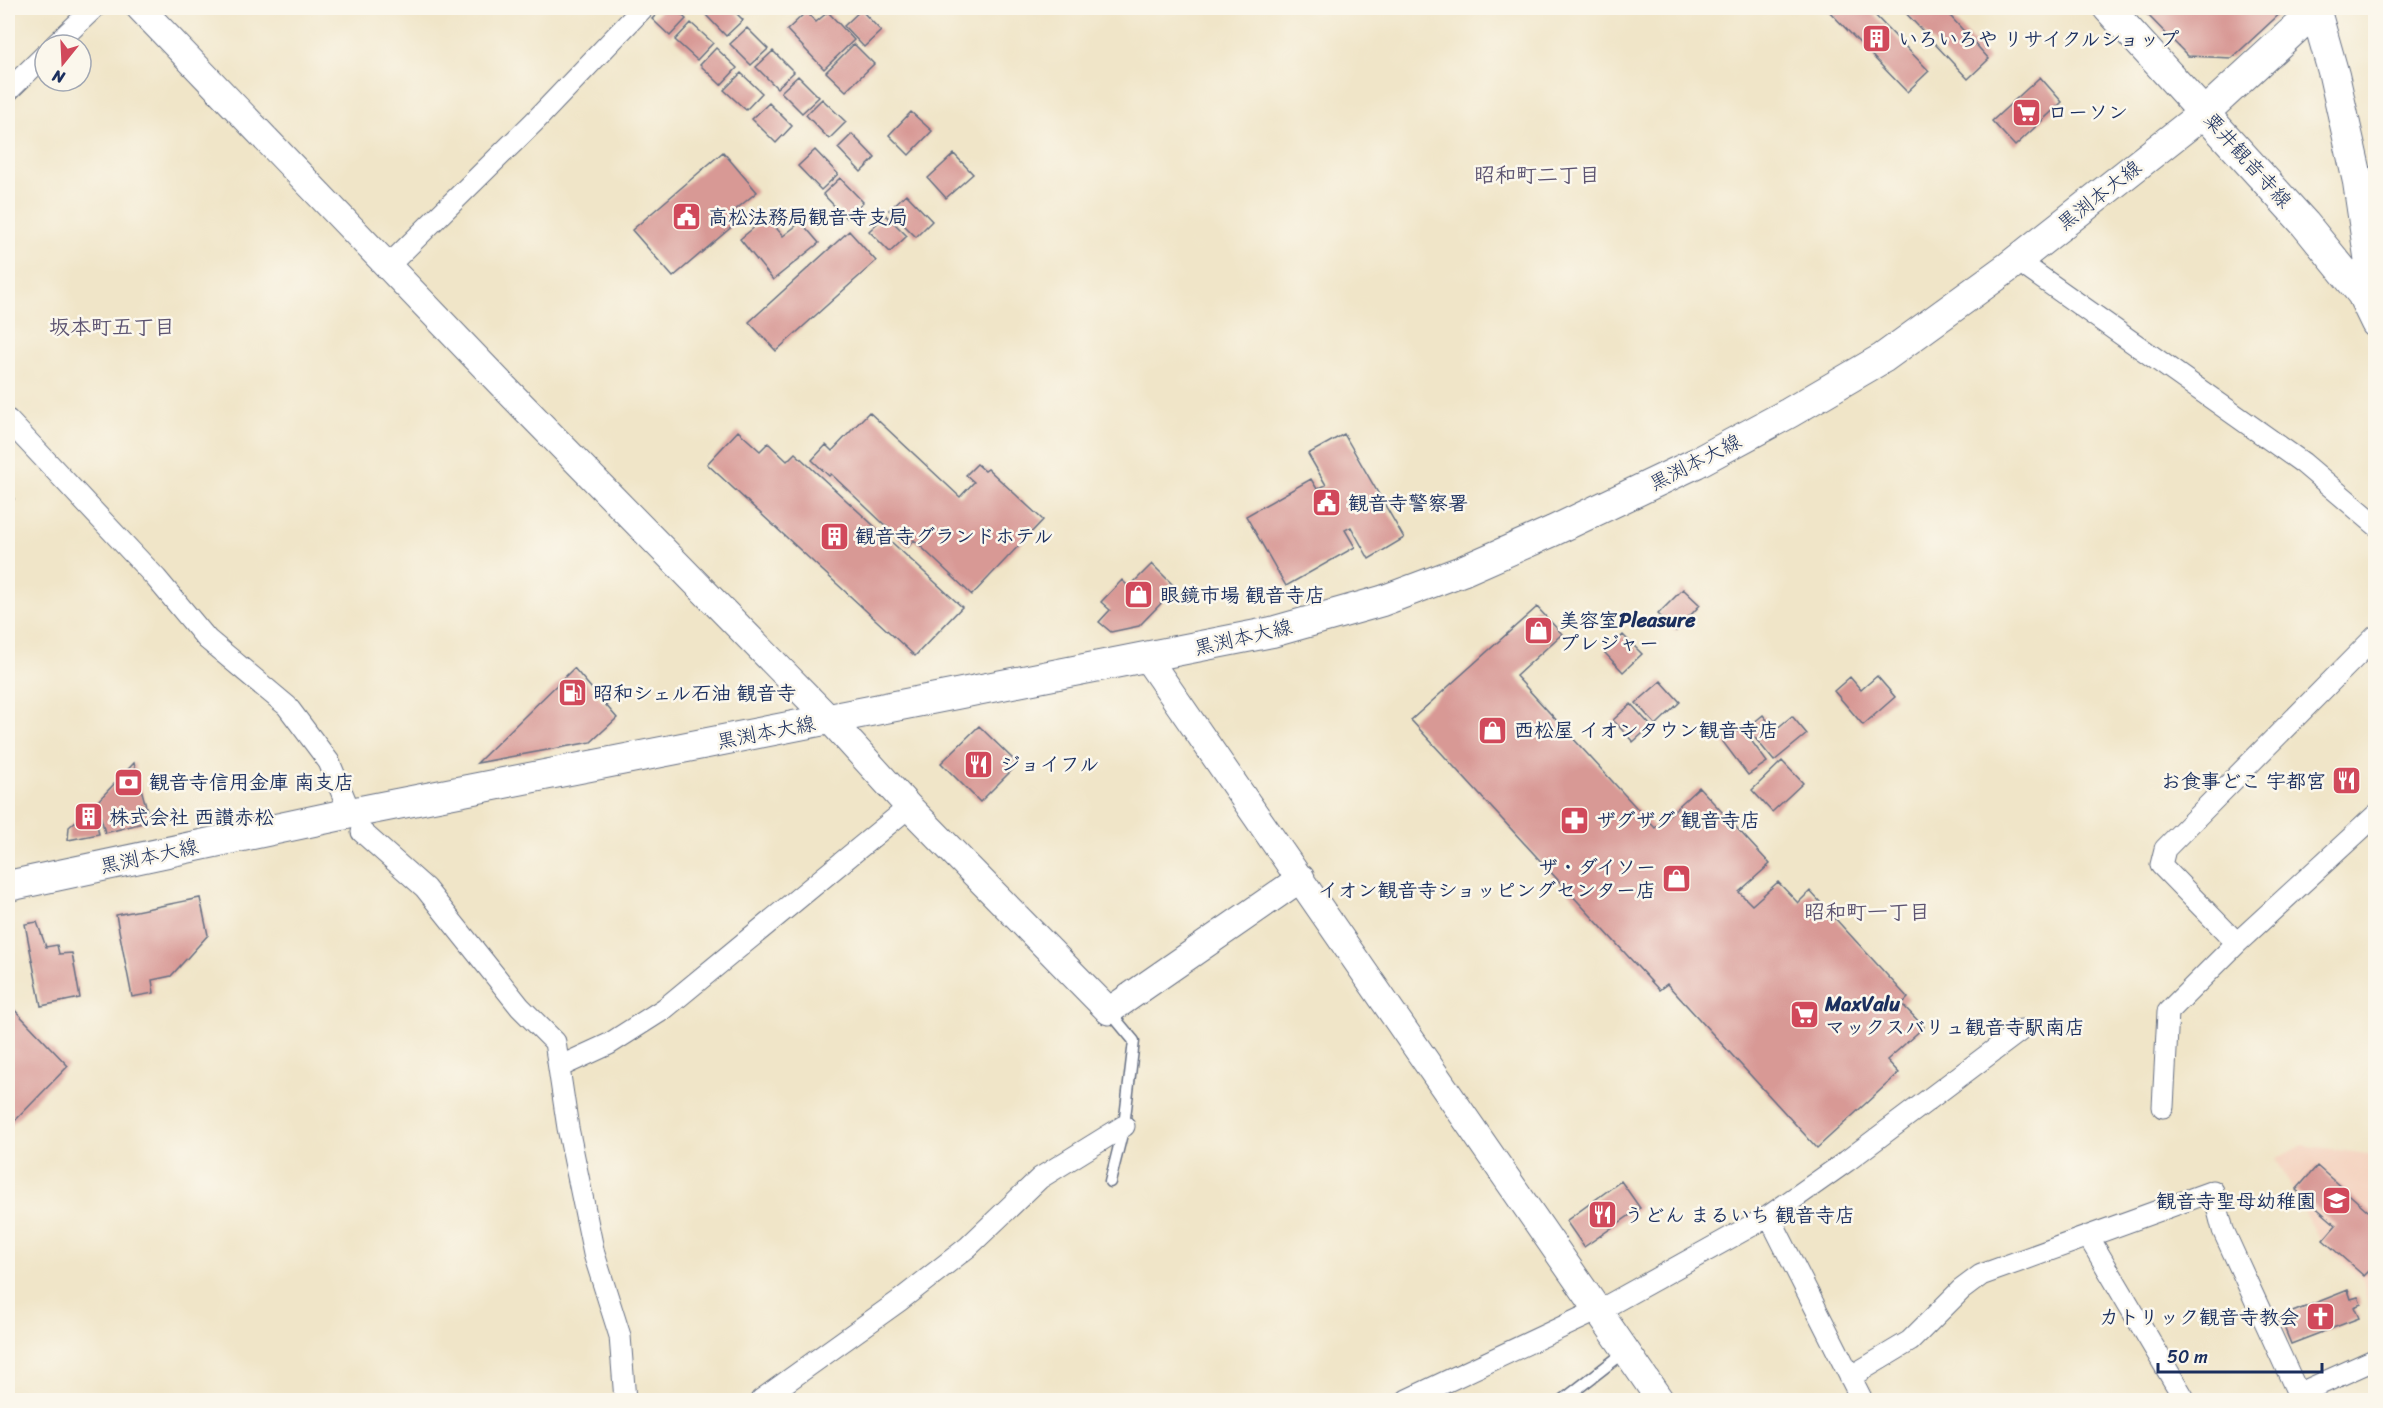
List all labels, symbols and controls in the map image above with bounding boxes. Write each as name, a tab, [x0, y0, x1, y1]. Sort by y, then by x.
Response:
place label: いろいろや リサイクルショップ	[1898, 22, 2179, 57]
building icon: いろいろや リサイクルショップ	[1861, 23, 1893, 55]
north arrow	[33, 33, 93, 93]
text: N	[48, 61, 69, 93]
place label: ローソン	[2048, 95, 2128, 130]
supermarket icon: ローソン	[2011, 96, 2043, 128]
street label: 粟井観音寺線	[2194, 104, 2301, 217]
street label: 黒渕本大線	[2049, 151, 2149, 240]
district label: 昭和町二丁目	[1474, 156, 1600, 194]
place label: 高松法務局観音寺支局	[708, 200, 908, 235]
public building icon: 高松法務局観音寺支局	[671, 201, 703, 233]
district label: 坂本町五丁目	[49, 308, 175, 346]
street label: 黒渕本大線	[1643, 424, 1748, 501]
place label: 観音寺警察署	[1348, 486, 1468, 521]
public building icon: 観音寺警察署	[1311, 487, 1343, 519]
place label: 観音寺グランドホテル	[855, 519, 1054, 554]
building icon: 観音寺グランドホテル	[818, 520, 850, 552]
place label: 眼鏡市場 観音寺店	[1160, 578, 1325, 613]
shop icon: 眼鏡市場 観音寺店	[1123, 579, 1155, 611]
place label: 美容室Pleasure プレジャー	[1559, 603, 1696, 661]
street label: 黒渕本大線	[1190, 609, 1296, 666]
shop icon: 美容室Pleasure プレジャー	[1522, 615, 1554, 647]
place label: 昭和シェル石油 観音寺	[593, 676, 797, 711]
fuel station icon: 昭和シェル石油 観音寺	[556, 677, 588, 709]
street label: 黒渕本大線	[714, 706, 819, 759]
place label: 西松屋 イオンタウン観音寺店	[1514, 713, 1779, 748]
shop icon: 西松屋 イオンタウン観音寺店	[1477, 714, 1509, 746]
place label: ジョイフル	[1000, 747, 1100, 782]
restaurant icon: ジョイフル	[963, 748, 995, 780]
place label: お食事どこ 宇都宮	[2161, 764, 2326, 799]
place label: 観音寺信用金庫 南支店	[149, 765, 354, 800]
restaurant icon: お食事どこ 宇都宮	[2331, 765, 2363, 797]
bank icon: 観音寺信用金庫 南支店	[112, 766, 144, 798]
place label: 株式会社 西讃赤松	[109, 800, 274, 835]
building icon: 株式会社 西讃赤松	[72, 801, 104, 833]
place label: ザグザグ 観音寺店	[1596, 803, 1760, 838]
pharmacy icon: ザグザグ 観音寺店	[1559, 804, 1591, 836]
street label: 黒渕本大線	[97, 829, 202, 884]
place label: ザ・ダイソー イオン観音寺ショッピングセンター店	[1318, 850, 1656, 908]
shop icon: ザ・ダイソー イオン観音寺ショッピングセンター店	[1661, 862, 1693, 894]
district label: 昭和町一丁目	[1804, 893, 1930, 931]
place label: MaxValu マックスバリュ観音寺駅南店	[1824, 987, 2085, 1045]
supermarket icon: MaxValu マックスバリュ観音寺駅南店	[1788, 999, 1820, 1031]
place label: 観音寺聖母幼稚園	[2156, 1184, 2316, 1219]
school or university icon: 観音寺聖母幼稚園	[2321, 1185, 2353, 1217]
place label: うどん まるいち 観音寺店	[1624, 1198, 1855, 1233]
restaurant icon: うどん まるいち 観音寺店	[1587, 1199, 1619, 1231]
place label: カトリック観音寺教会	[2099, 1300, 2299, 1335]
church icon: カトリック観音寺教会	[2304, 1301, 2336, 1333]
scale bar	[2158, 1336, 2322, 1374]
text: 50 m	[2167, 1341, 2208, 1373]

